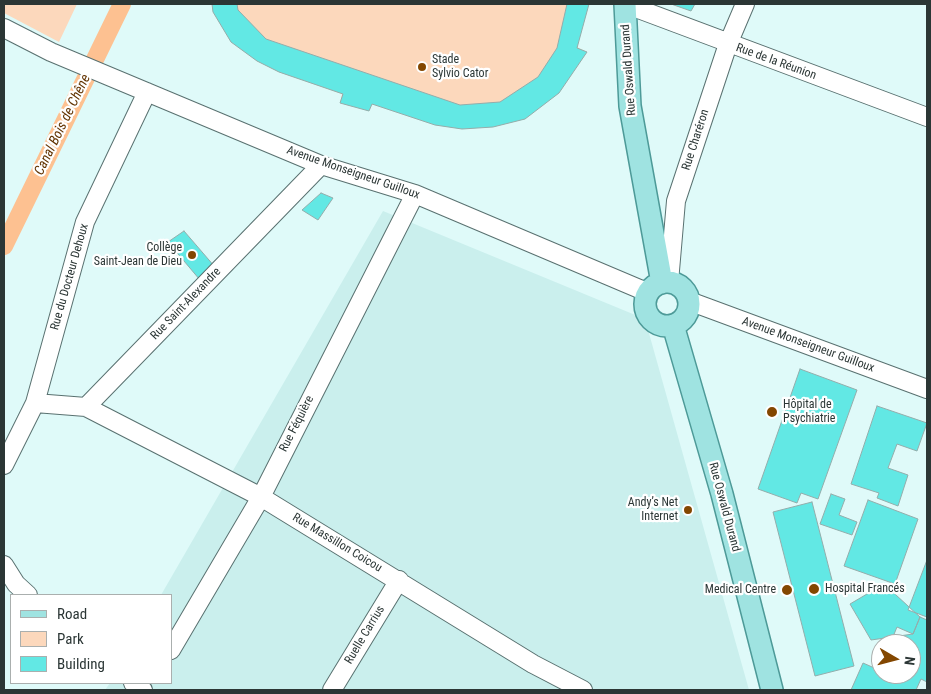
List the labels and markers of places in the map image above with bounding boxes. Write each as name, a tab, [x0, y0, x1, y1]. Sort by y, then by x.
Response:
place label: Stade Sylvio Cator	[432, 53, 488, 81]
marker: Stade Sylvio Cator	[416, 61, 428, 73]
place label: Collège Saint-Jean de Dieu	[94, 241, 182, 269]
marker: Collège Saint-Jean de Dieu	[186, 249, 198, 261]
place label: Hôpital de Psychiatrie	[783, 398, 835, 426]
marker: Hôpital de Psychiatrie	[765, 405, 779, 419]
place label: Andy’s Net Internet	[628, 496, 678, 524]
marker: Andy’s Net Internet	[682, 504, 694, 516]
marker: Hospital Francés	[807, 582, 821, 596]
place label: Hospital Francés	[825, 582, 905, 596]
place label: Medical Centre	[705, 583, 776, 597]
marker: Medical Centre	[780, 583, 794, 597]

